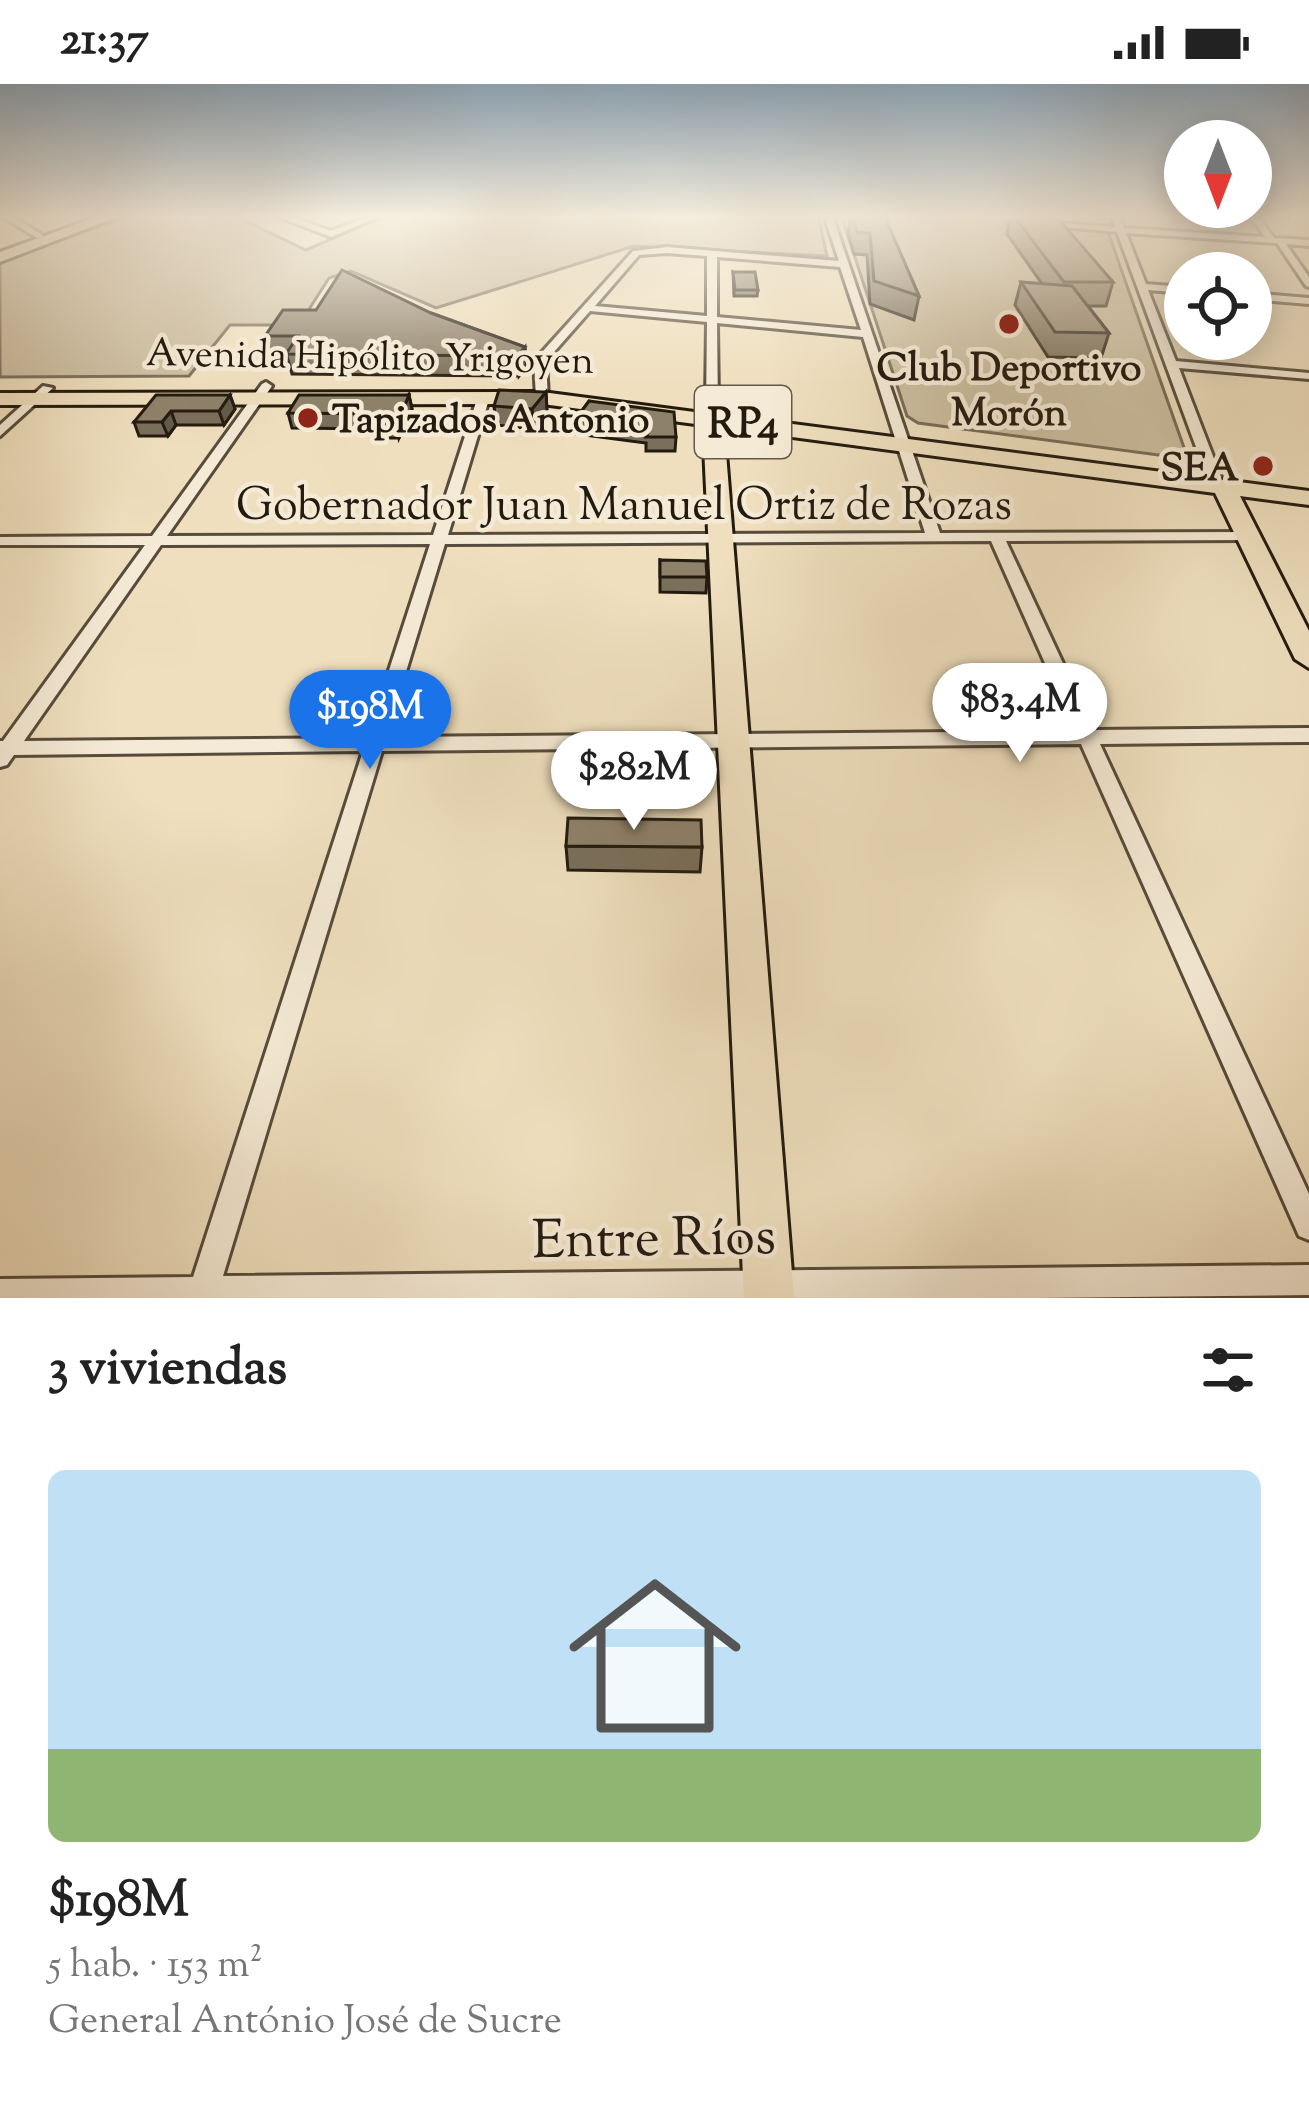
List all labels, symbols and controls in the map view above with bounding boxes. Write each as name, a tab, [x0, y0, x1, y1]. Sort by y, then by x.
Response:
text: 21:37	[60, 10, 149, 75]
north arrow	[1164, 120, 1272, 228]
map controls	[1164, 120, 1272, 360]
button: locate	[1164, 252, 1272, 360]
marker: Club Deportivo Morón	[996, 311, 1022, 337]
street label: Avenida Hipólito Yrigoyen	[145, 328, 594, 392]
place label: Club Deportivo Morón	[877, 343, 1141, 444]
road number: RP4	[695, 386, 791, 458]
place label: Tapizados Antonio	[332, 395, 649, 451]
marker: Tapizados Antonio	[295, 405, 321, 431]
place label: SEA	[1161, 443, 1239, 499]
marker: SEA	[1250, 453, 1276, 479]
street label: Gobernador Juan Manuel Ortiz de Rozas	[236, 476, 1012, 541]
pin: $83.4M	[922, 663, 1118, 765]
pin: $198M	[286, 670, 454, 772]
text: $83.4M	[959, 674, 1081, 730]
text: $198M	[316, 681, 424, 737]
pin: $282M	[550, 731, 718, 833]
text: $282M	[578, 742, 690, 798]
street label: Entre Ríos	[531, 1201, 777, 1283]
text: 3 viviendas	[48, 1334, 287, 1407]
icon: filters	[1195, 1337, 1261, 1403]
icon: home	[547, 1548, 763, 1764]
text: $198M	[48, 1866, 189, 1939]
text: 5 hab. · 153 m²	[48, 1939, 263, 1995]
text: General António José de Sucre	[48, 1995, 562, 2051]

